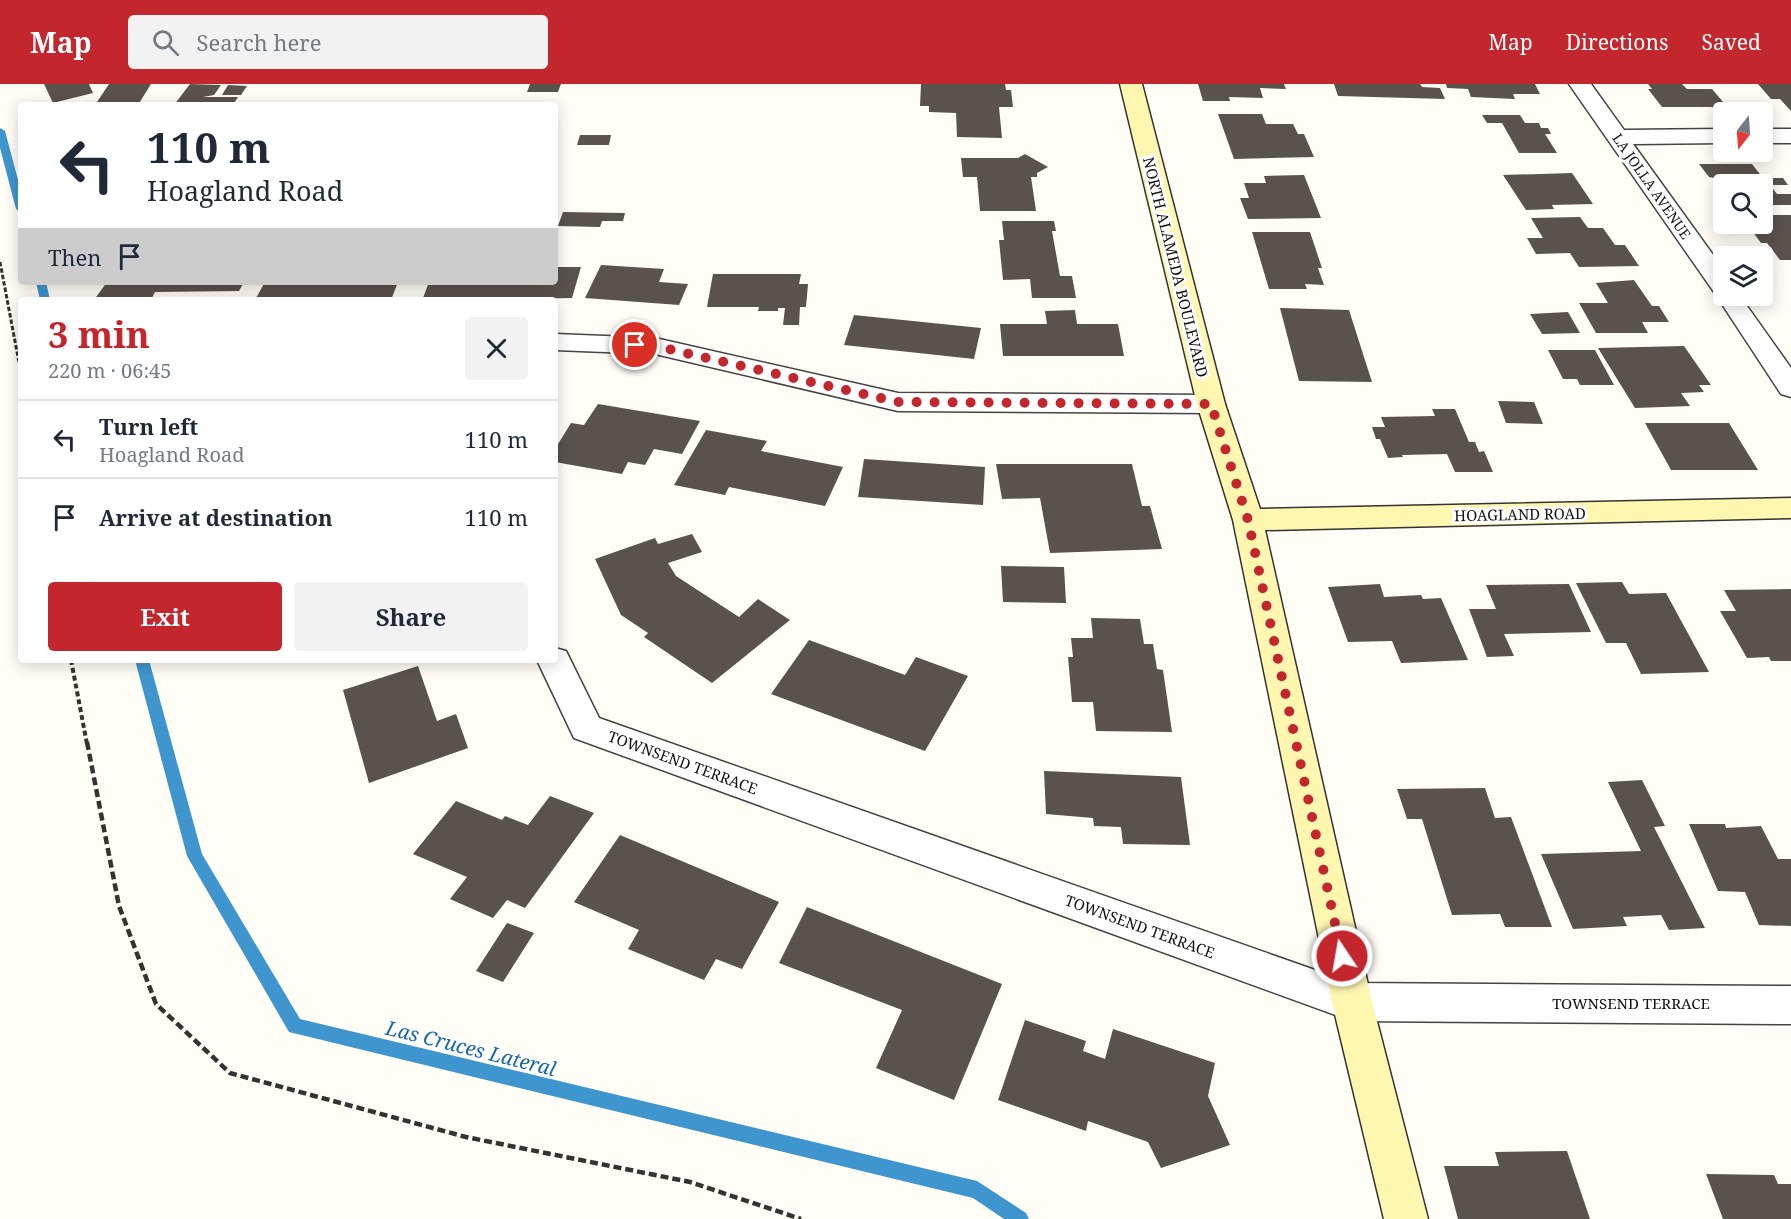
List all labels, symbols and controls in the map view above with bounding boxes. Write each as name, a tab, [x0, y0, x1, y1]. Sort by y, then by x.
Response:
search box	[128, 15, 548, 69]
text: Map	[30, 23, 92, 61]
icon: search	[149, 26, 182, 59]
text: Search here	[197, 27, 321, 57]
text: Map	[1488, 28, 1533, 56]
text: Directions	[1566, 28, 1668, 56]
text: Saved	[1701, 28, 1761, 56]
north arrow	[1713, 102, 1773, 162]
map controls	[1713, 102, 1773, 306]
text: 110 m	[147, 118, 271, 175]
icon: left	[48, 126, 126, 204]
street label: LA JOLLA AVENUE	[1608, 129, 1696, 243]
street label: NORTH ALAMEDA BOULEVARD	[1139, 155, 1213, 379]
text: Hoagland Road	[147, 172, 343, 209]
button: search	[1713, 174, 1773, 234]
icon: arrive	[113, 240, 146, 273]
text: Then	[48, 242, 101, 272]
button: layers	[1713, 246, 1773, 306]
text: 3 min	[48, 310, 150, 359]
button: close	[465, 317, 528, 380]
pin	[609, 319, 660, 370]
icon: arrive	[618, 328, 651, 361]
text: 220 m · 06:45	[48, 357, 171, 384]
text: Turn left	[99, 411, 198, 441]
icon: left	[48, 423, 81, 456]
text: 110 m	[465, 424, 528, 454]
text: Hoagland Road	[99, 441, 244, 468]
icon: arrive	[48, 501, 81, 534]
text: Arrive at destination	[99, 502, 333, 532]
text: 110 m	[465, 502, 528, 532]
street label: HOAGLAND ROAD	[1454, 503, 1586, 525]
button: Exit	[48, 582, 282, 651]
button: Share	[294, 582, 528, 651]
street label: TOWNSEND TERRACE	[605, 726, 761, 798]
street label: TOWNSEND TERRACE	[1062, 890, 1218, 962]
position arrow	[1310, 924, 1374, 988]
street label: TOWNSEND TERRACE	[1552, 993, 1710, 1013]
water label: Las Cruces Lateral	[382, 1014, 559, 1082]

